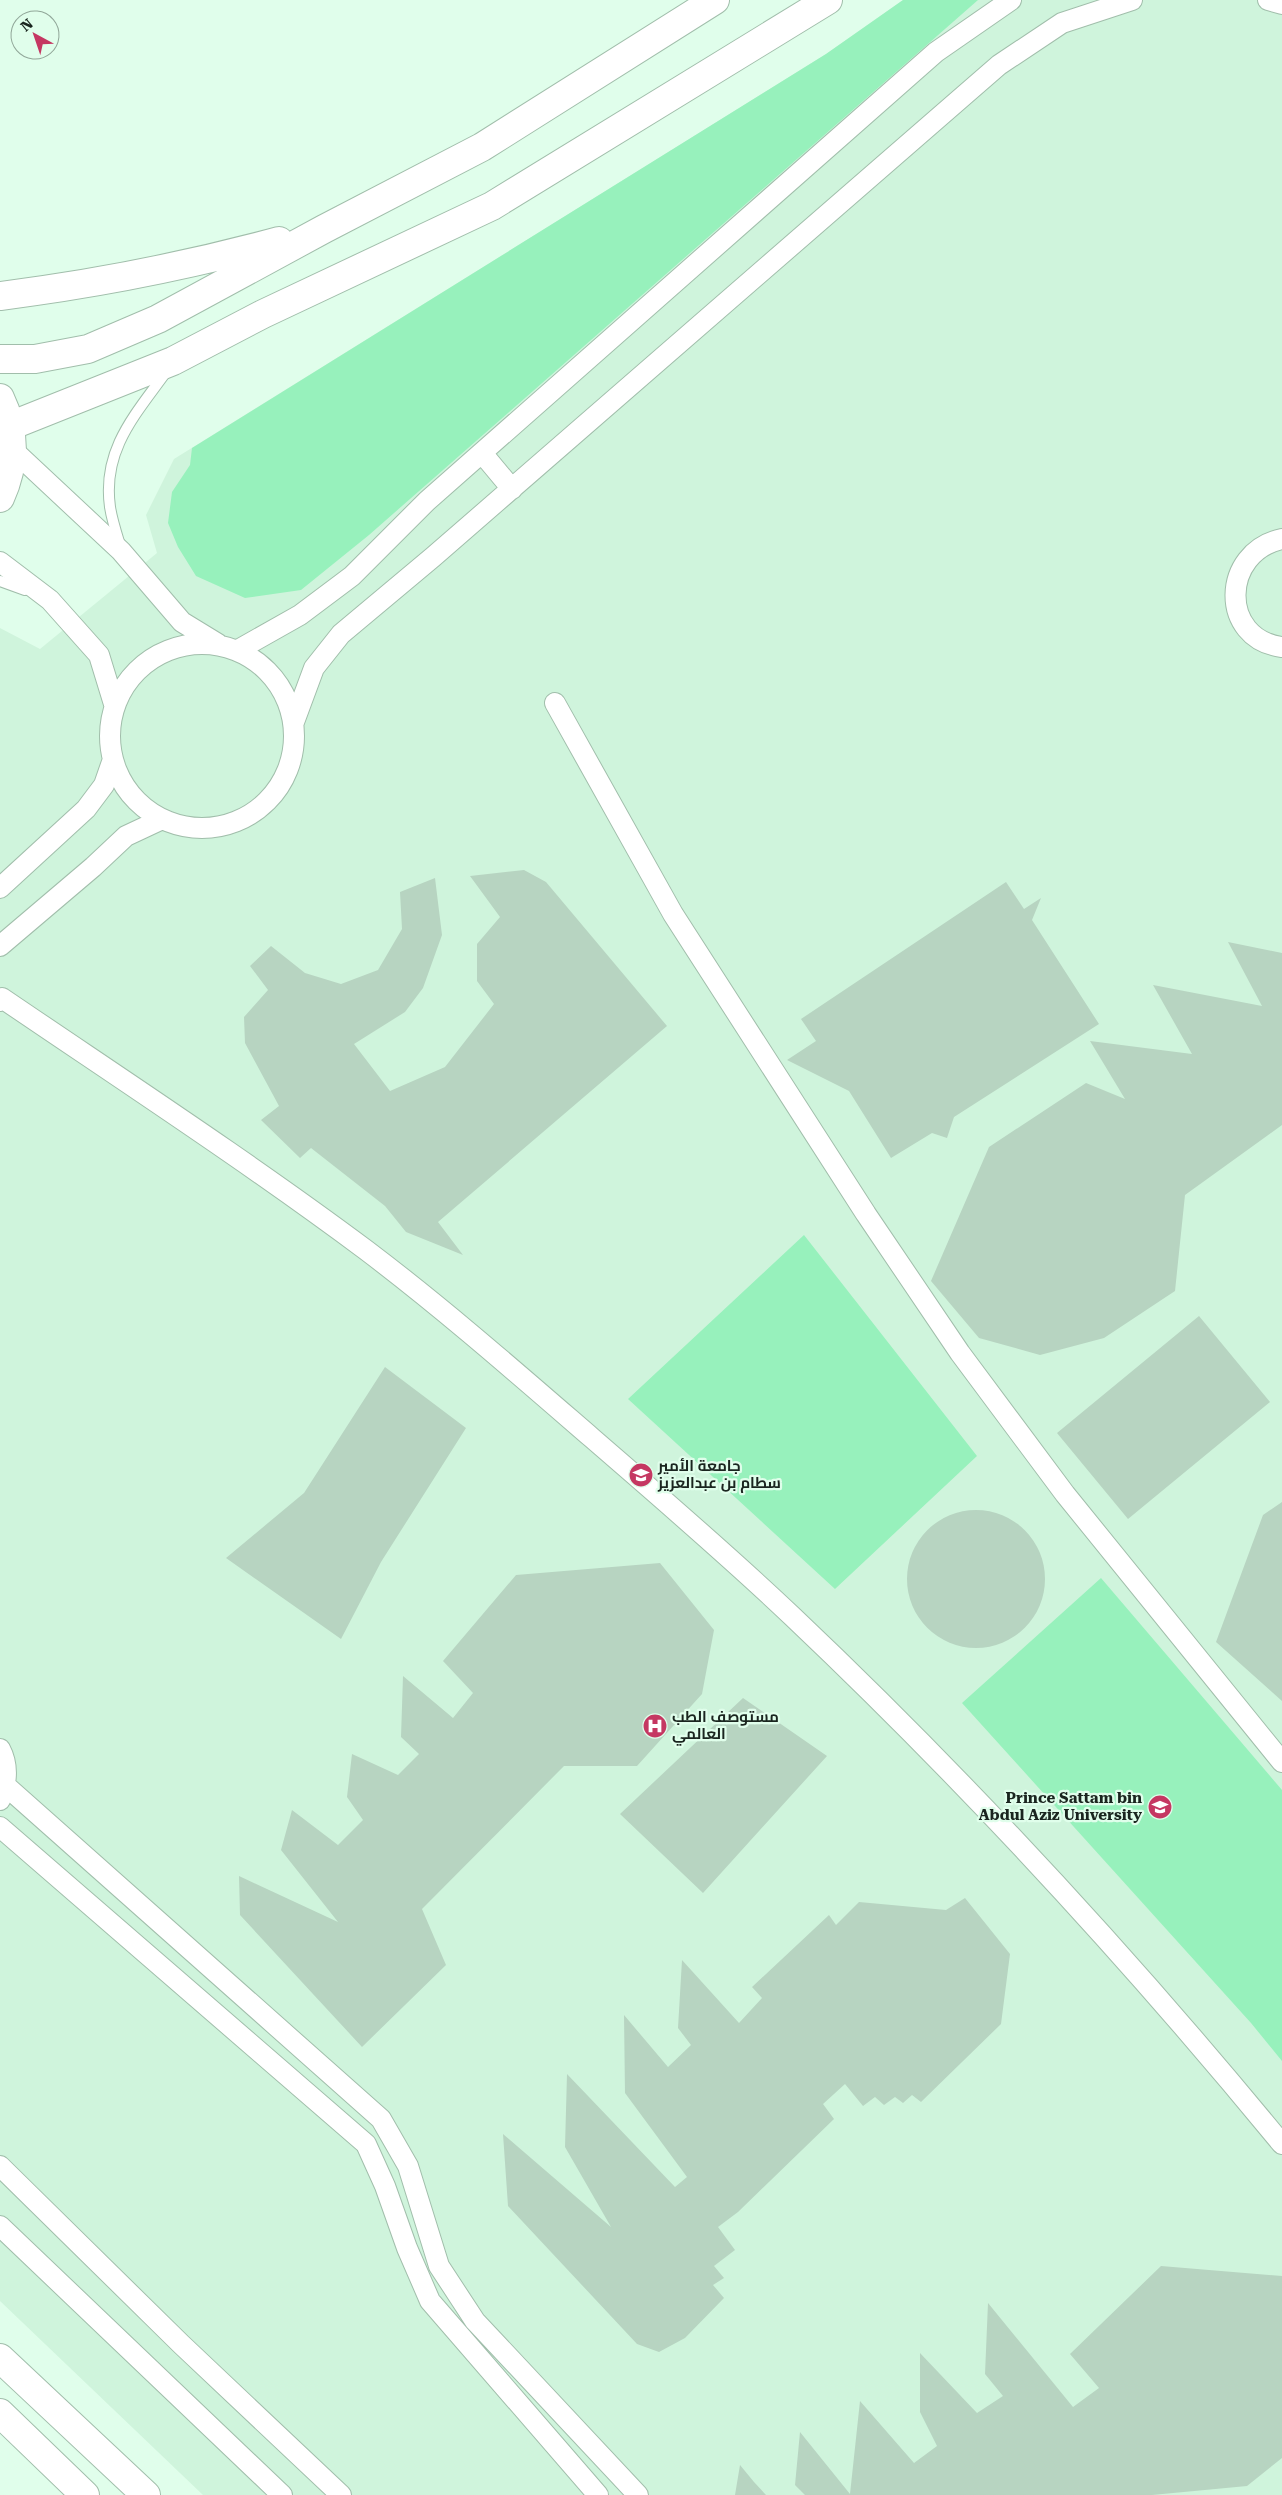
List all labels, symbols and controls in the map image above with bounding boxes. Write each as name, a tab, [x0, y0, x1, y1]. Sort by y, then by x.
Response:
north arrow	[10, 10, 60, 60]
text: N	[17, 15, 36, 35]
place label: جامعة الأمير سطام بن عبدالعزيز	[657, 1457, 781, 1493]
school or university icon: جامعة الأمير سطام بن عبدالعزيز	[628, 1462, 654, 1488]
place label: مستوصف الطب العالمي	[672, 1708, 779, 1746]
hospital icon: مستوصف الطب العالمي	[642, 1713, 668, 1739]
place label: Prince Sattam bin Abdul Aziz University	[979, 1789, 1142, 1824]
school or university icon: Prince Sattam bin Abdul Aziz University	[1147, 1794, 1173, 1820]

